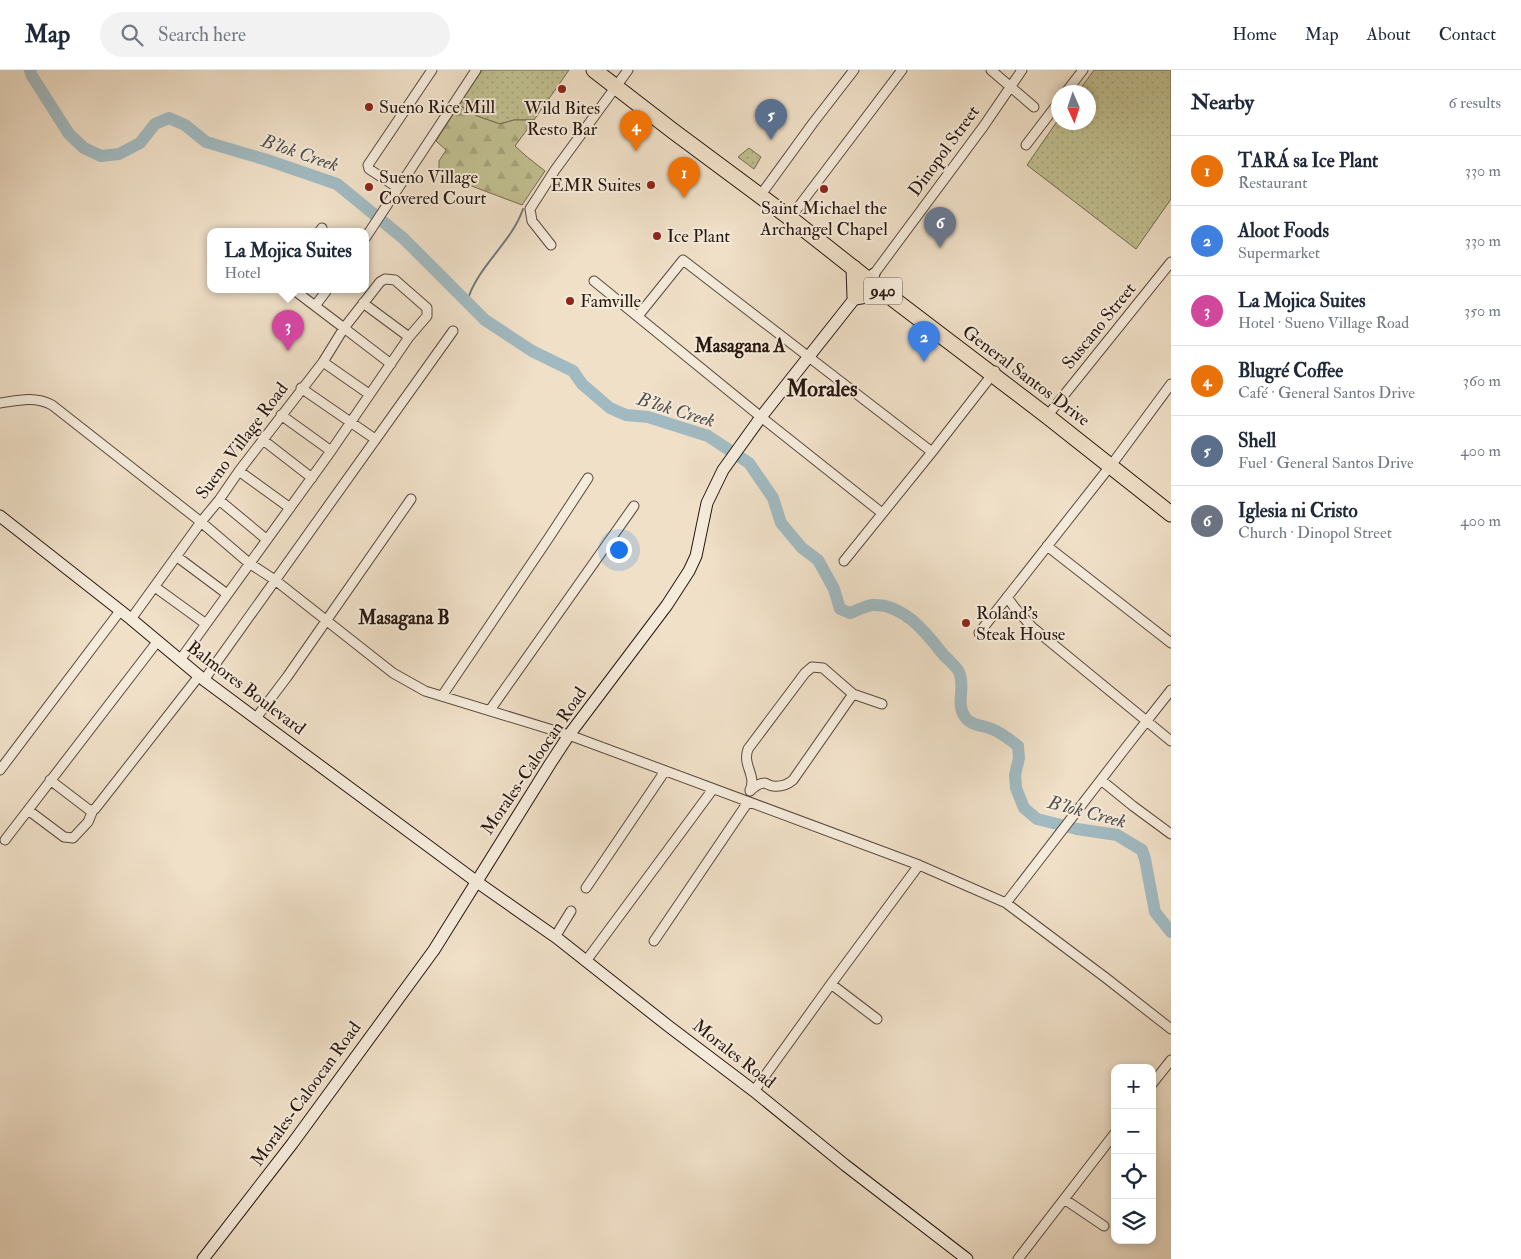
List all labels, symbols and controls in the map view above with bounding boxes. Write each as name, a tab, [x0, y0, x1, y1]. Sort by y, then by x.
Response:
search box	[100, 12, 450, 57]
text: Map	[25, 19, 70, 50]
icon: search	[118, 21, 146, 49]
text: Search here	[158, 23, 246, 47]
text: Home	[1232, 23, 1277, 46]
text: Map	[1305, 23, 1339, 46]
text: About	[1367, 23, 1411, 46]
text: Contact	[1439, 23, 1496, 46]
marker: Wild Bites Resto Bar	[556, 83, 568, 95]
north arrow	[1051, 85, 1096, 130]
text: Nearby	[1191, 89, 1254, 116]
text: 6 results	[1449, 93, 1501, 113]
place label: Sueno Rice Mill	[379, 96, 495, 119]
place label: Wild Bites Resto Bar	[523, 97, 600, 141]
pin: 5	[755, 99, 787, 140]
marker: Sueno Rice Mill	[363, 101, 375, 113]
street label: Dinopol Street	[903, 101, 985, 201]
pin: 4	[620, 110, 652, 151]
water label: B'lok Creek	[257, 128, 342, 177]
text: TARÁ sa Ice Plant	[1238, 149, 1378, 173]
pin: 1	[668, 157, 700, 198]
text: 1	[1204, 161, 1210, 181]
text: 330 m	[1465, 161, 1501, 181]
place label: Sueno Village Covered Court	[379, 166, 487, 210]
text: Restaurant	[1238, 173, 1307, 193]
place label: EMR Suites	[550, 174, 641, 197]
marker: EMR Suites	[645, 179, 657, 191]
marker: Sueno Village Covered Court	[363, 181, 375, 193]
marker: Saint Michael the Archangel Chapel	[818, 183, 830, 195]
place label: Saint Michael the Archangel Chapel	[759, 197, 888, 241]
pin: 6	[924, 207, 956, 248]
text: Aloot Foods	[1238, 219, 1329, 243]
place label: Ice Plant	[667, 225, 730, 248]
popup	[207, 228, 369, 293]
marker: Ice Plant	[651, 230, 663, 242]
text: 2	[1203, 231, 1211, 251]
text: 330 m	[1465, 231, 1501, 251]
text: La Mojica Suites	[224, 239, 352, 263]
text: Supermarket	[1238, 243, 1320, 263]
text: Hotel	[224, 263, 261, 283]
road number: 940	[864, 278, 902, 305]
street label: Suscano Street	[1057, 278, 1141, 374]
text: La Mojica Suites	[1238, 289, 1365, 313]
place label: Famville	[580, 290, 642, 313]
marker: Famville	[564, 295, 576, 307]
text: 3	[1204, 301, 1210, 321]
text: 350 m	[1464, 301, 1501, 321]
pin: 3	[272, 310, 304, 351]
text: Hotel · Sueno Village Road	[1238, 313, 1409, 333]
street label: General Santos Drive	[958, 320, 1095, 432]
pin: 2	[908, 321, 940, 362]
district label: Masagana A	[693, 334, 787, 359]
text: Blugré Coffee	[1238, 359, 1343, 383]
text: 4	[1203, 371, 1211, 391]
text: 360 m	[1463, 371, 1501, 391]
district label: Morales	[786, 375, 858, 403]
street label: Sueno Village Road	[191, 378, 293, 504]
text: Café · General Santos Drive	[1238, 383, 1415, 403]
water label: B'lok Creek	[633, 387, 718, 433]
text: Shell	[1238, 429, 1276, 453]
text: 5	[1203, 441, 1211, 461]
text: 400 m	[1460, 441, 1501, 461]
text: Fuel · General Santos Drive	[1238, 453, 1414, 473]
text: Iglesia ni Cristo	[1238, 499, 1358, 523]
text: 6	[1203, 511, 1211, 531]
text: 400 m	[1460, 511, 1501, 531]
text: Church · Dinopol Street	[1238, 523, 1392, 543]
your location	[606, 537, 632, 563]
place label: Roland's Steak House	[976, 602, 1066, 646]
district label: Masagana B	[357, 606, 450, 631]
marker: Roland's Steak House	[960, 617, 972, 629]
street label: Balmores Boulevard	[182, 636, 310, 740]
street label: Morales-Caloocan Road	[476, 683, 592, 839]
water label: B'lok Creek	[1044, 790, 1129, 834]
street label: Morales Road	[688, 1014, 780, 1094]
street label: Morales-Caloocan Road	[246, 1017, 366, 1171]
map controls	[1111, 1064, 1156, 1244]
button: +	[1111, 1064, 1156, 1109]
button: −	[1111, 1109, 1156, 1154]
button: locate	[1111, 1154, 1156, 1199]
button: layers	[1111, 1199, 1156, 1244]

